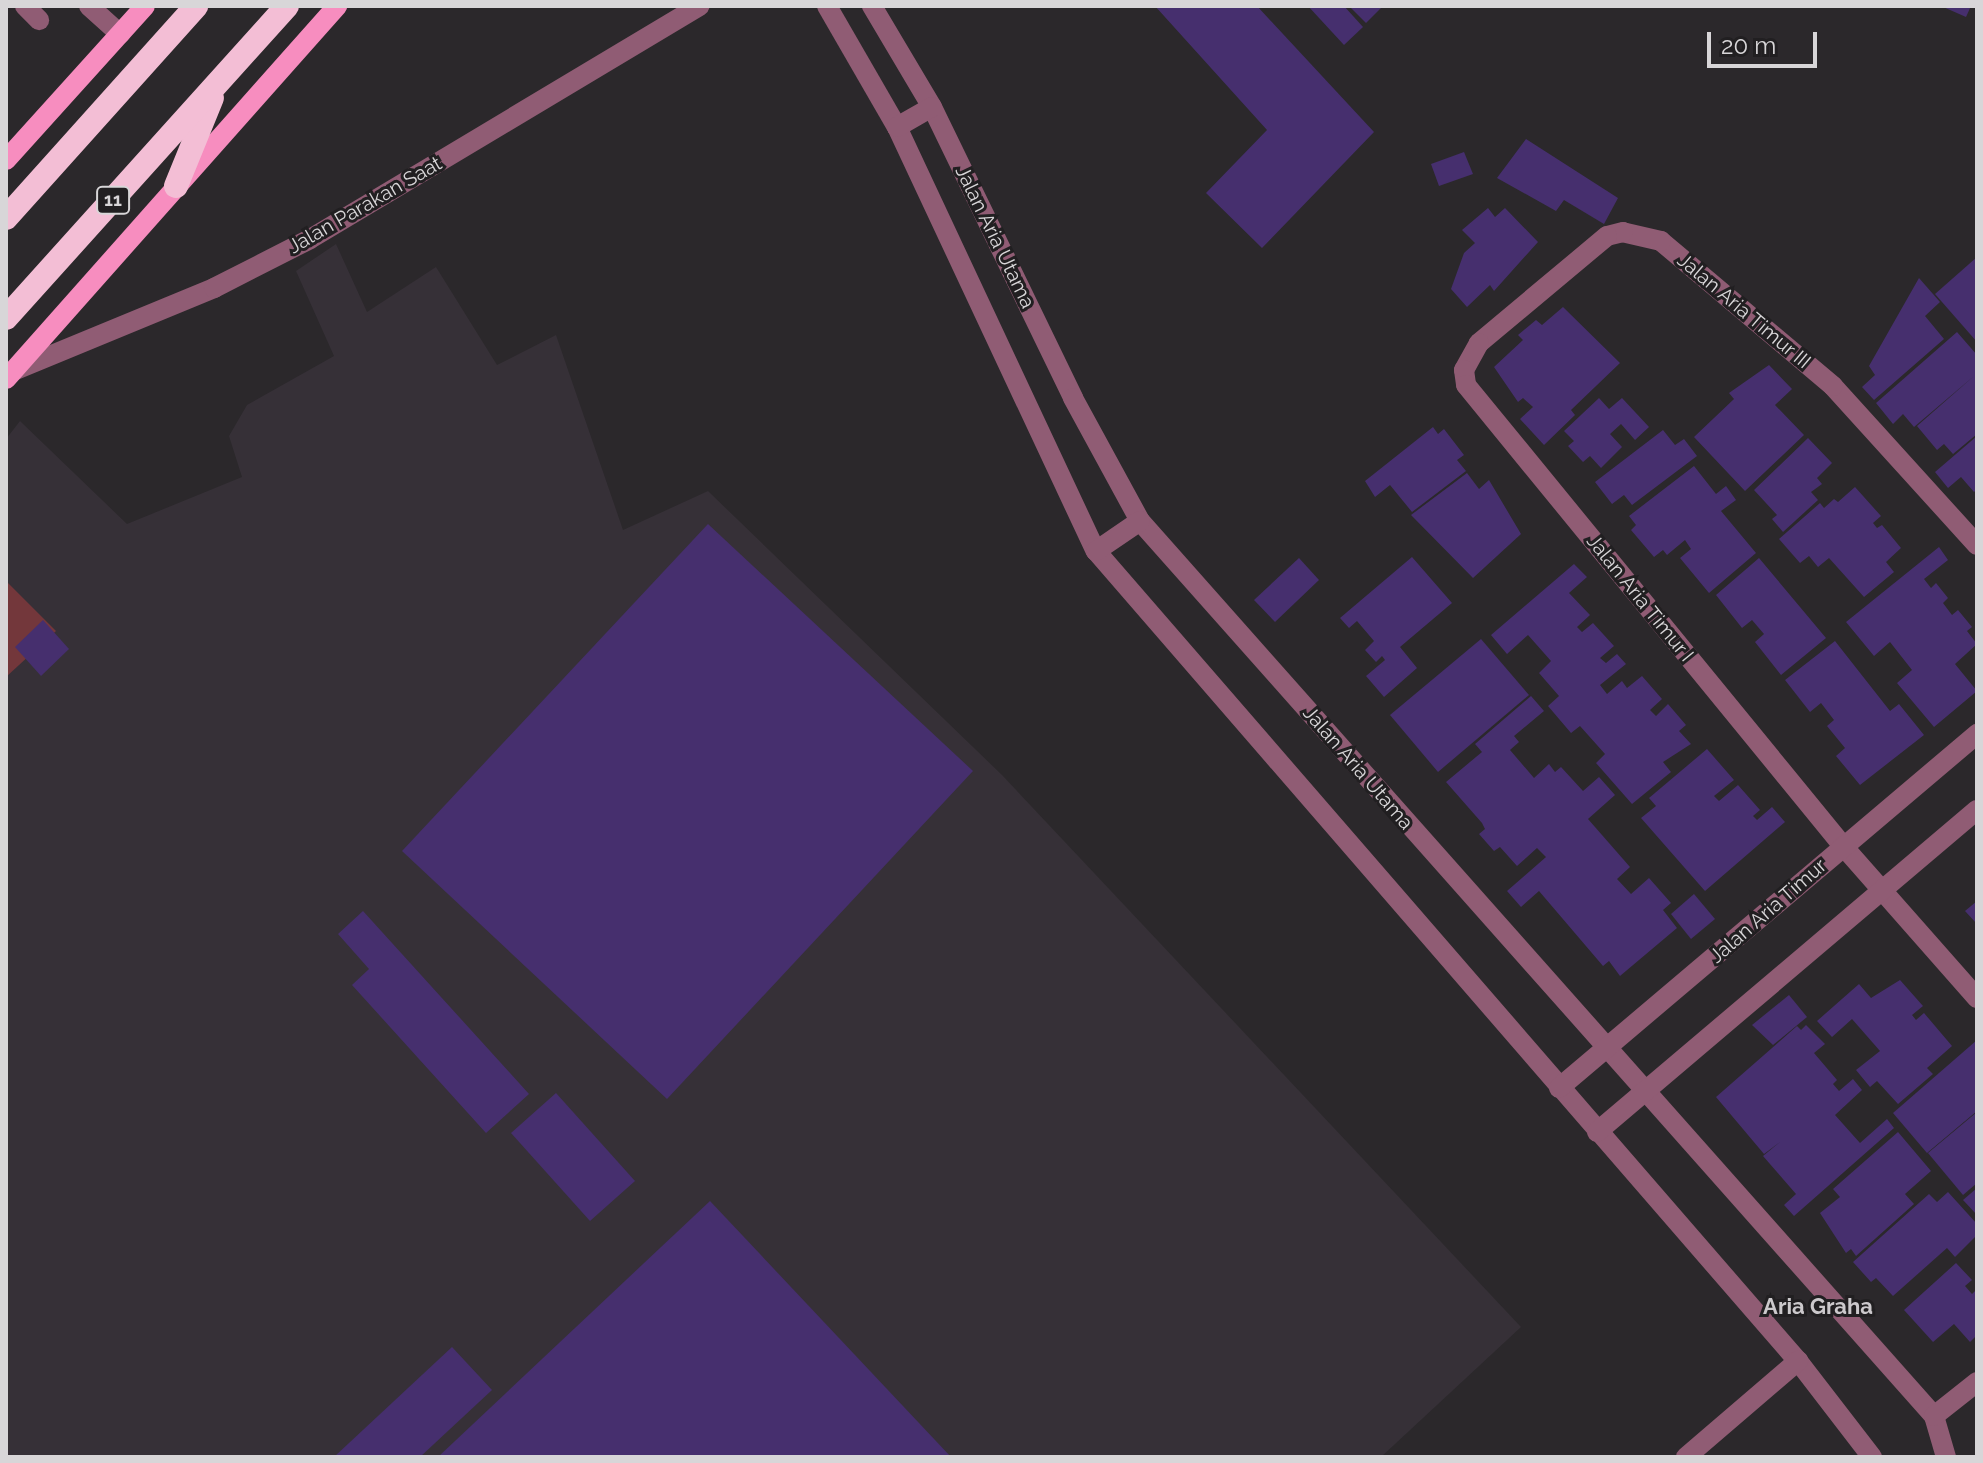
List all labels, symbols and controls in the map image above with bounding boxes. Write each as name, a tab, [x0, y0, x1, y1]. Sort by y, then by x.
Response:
scale bar	[1711, 16, 1821, 66]
text: 20 m	[1721, 31, 1776, 60]
street label: Jalan Parakan Saat	[284, 151, 446, 259]
street label: Jalan Aria Utama	[950, 162, 1040, 312]
road number: 11	[95, 186, 131, 214]
street label: Jalan Aria Timur III	[1672, 248, 1816, 374]
street label: Jalan Aria Timur I	[1581, 529, 1699, 667]
street label: Jalan Aria Utama	[1298, 701, 1418, 835]
street label: Jalan Aria Timur	[1704, 853, 1832, 969]
district label: Aria Graha	[1763, 1294, 1873, 1320]

